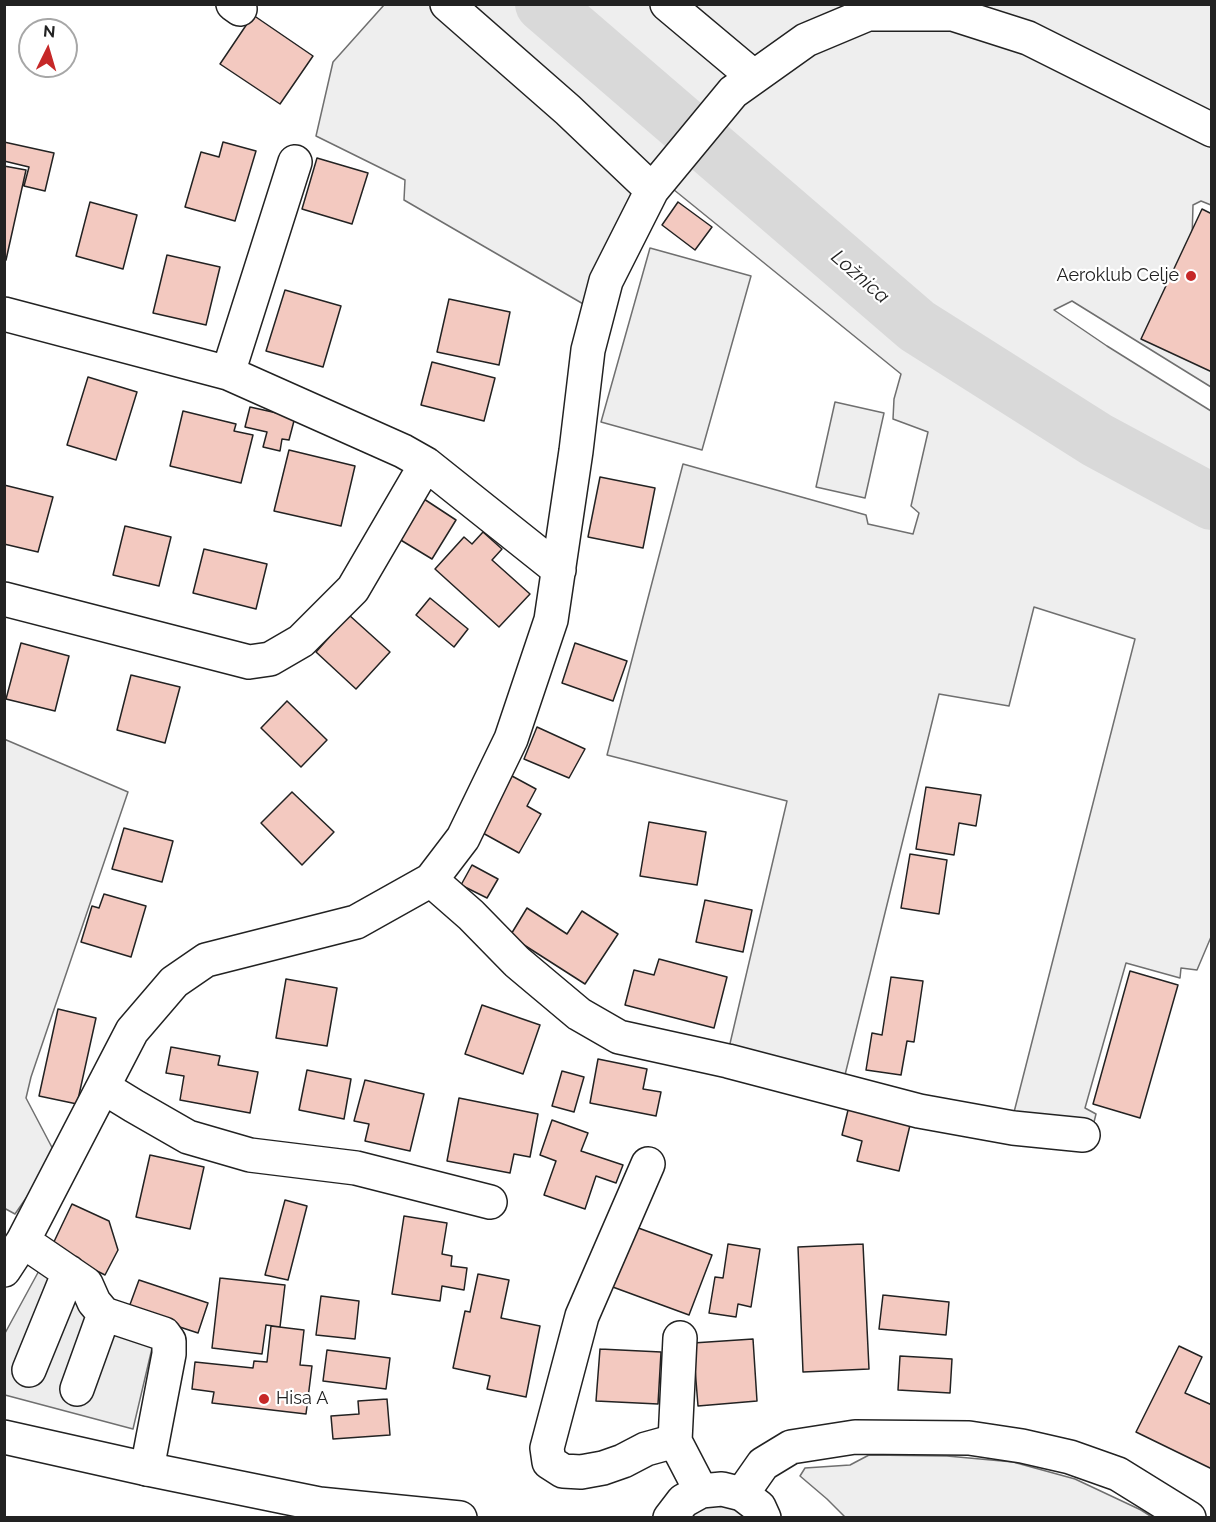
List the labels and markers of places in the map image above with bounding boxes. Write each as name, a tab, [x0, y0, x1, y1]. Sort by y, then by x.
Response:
place label: Aeroklub Celje	[1057, 265, 1179, 287]
marker: Aeroklub Celje	[1184, 269, 1198, 283]
place label: Hisa A	[276, 1388, 328, 1410]
marker: Hisa A	[257, 1392, 271, 1406]

